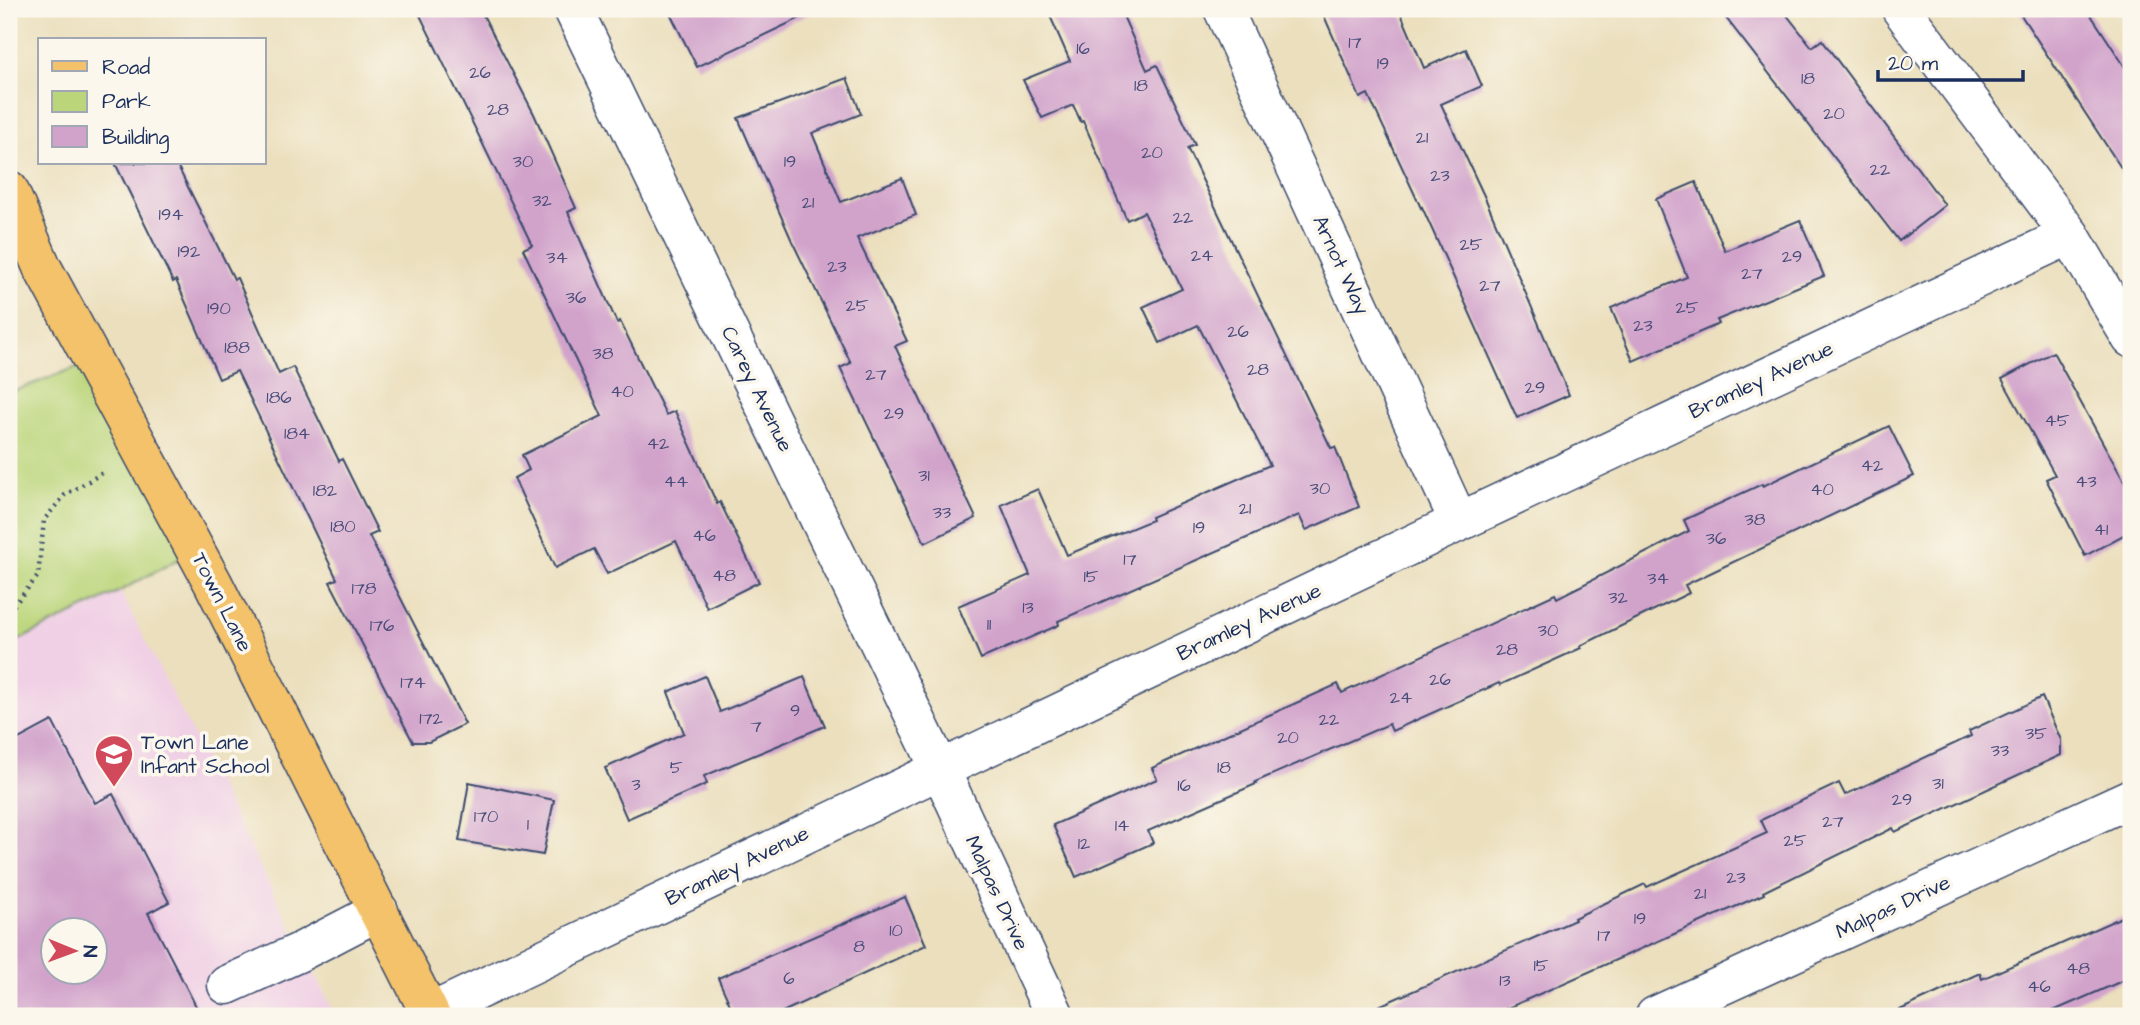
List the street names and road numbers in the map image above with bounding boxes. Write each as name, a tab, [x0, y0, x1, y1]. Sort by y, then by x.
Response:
street label: Arnot Way	[1304, 211, 1377, 321]
street label: Carey Avenue	[712, 321, 800, 458]
street label: Bramley Avenue	[1684, 334, 1839, 428]
street label: Town Lane	[185, 547, 259, 657]
street label: Bramley Avenue	[1172, 576, 1327, 670]
street label: Bramley Avenue	[660, 819, 815, 915]
street label: Malpas Drive	[957, 831, 1036, 955]
street label: Malpas Drive	[1831, 868, 1955, 947]

